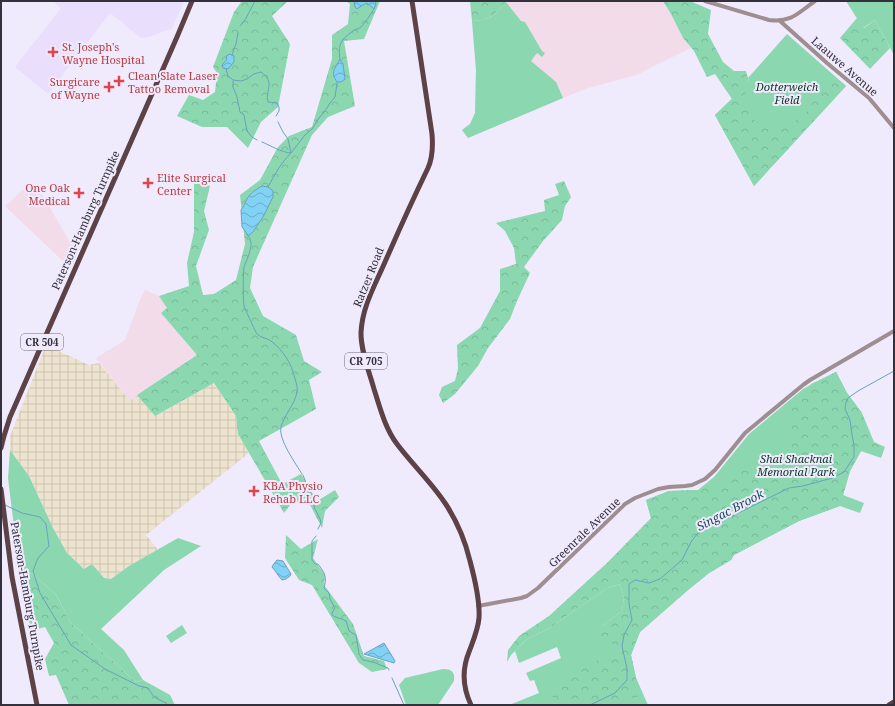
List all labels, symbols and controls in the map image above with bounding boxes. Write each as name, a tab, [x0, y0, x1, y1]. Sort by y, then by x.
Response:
street label: Laauwe Avenue	[808, 33, 882, 99]
place label: St. Joseph's Wayne Hospital	[62, 39, 145, 67]
marker: St. Joseph's Wayne Hospital	[47, 46, 59, 58]
place label: Clean Slate Laser Tattoo Removal	[128, 68, 218, 96]
place label: Surgicare of Wayne	[50, 74, 100, 102]
marker: Clean Slate Laser Tattoo Removal	[113, 75, 125, 87]
park label: Dotterweich Field	[755, 79, 819, 107]
marker: Surgicare of Wayne	[103, 81, 115, 93]
street label: Paterson-Hamburg Turnpike	[47, 148, 123, 292]
place label: Elite Surgical Center	[157, 170, 227, 198]
marker: Elite Surgical Center	[142, 177, 154, 189]
place label: One Oak Medical	[25, 180, 71, 208]
marker: One Oak Medical	[73, 187, 85, 199]
street label: Ratzer Road	[349, 245, 387, 309]
road number: CR 504	[21, 334, 63, 350]
road number: CR 705	[345, 353, 387, 369]
park label: Shai Shacknai Memorial Park	[756, 451, 836, 479]
place label: KBA Physio Rehab LLC	[263, 478, 323, 506]
marker: KBA Physio Rehab LLC	[248, 485, 260, 497]
water label: Singac Brook	[693, 485, 768, 535]
street label: Greenrale Avenue	[545, 494, 623, 570]
street label: Paterson-Hamburg Turnpike	[8, 520, 49, 672]

